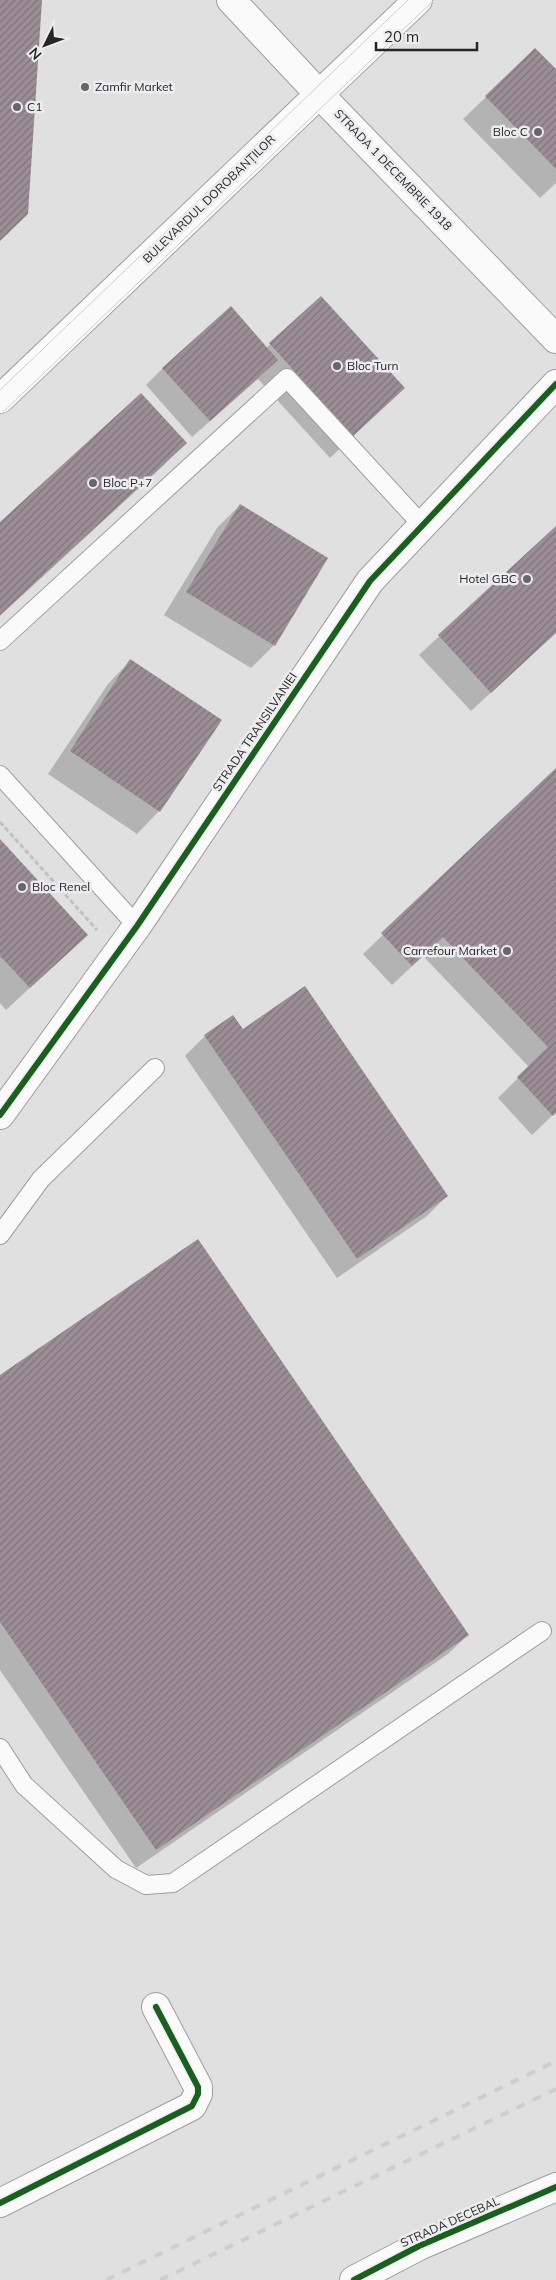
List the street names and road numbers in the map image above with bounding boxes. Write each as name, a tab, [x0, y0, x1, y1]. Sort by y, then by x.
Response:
street label: STRADA 1 DECEMBRIE 1918	[331, 106, 455, 233]
street label: BULEVARDUL DOROBANȚILOR	[139, 131, 279, 267]
street label: STRADA TRANSILVANIEI	[209, 669, 300, 794]
street label: STRADA DECEBAL	[398, 2193, 502, 2250]

